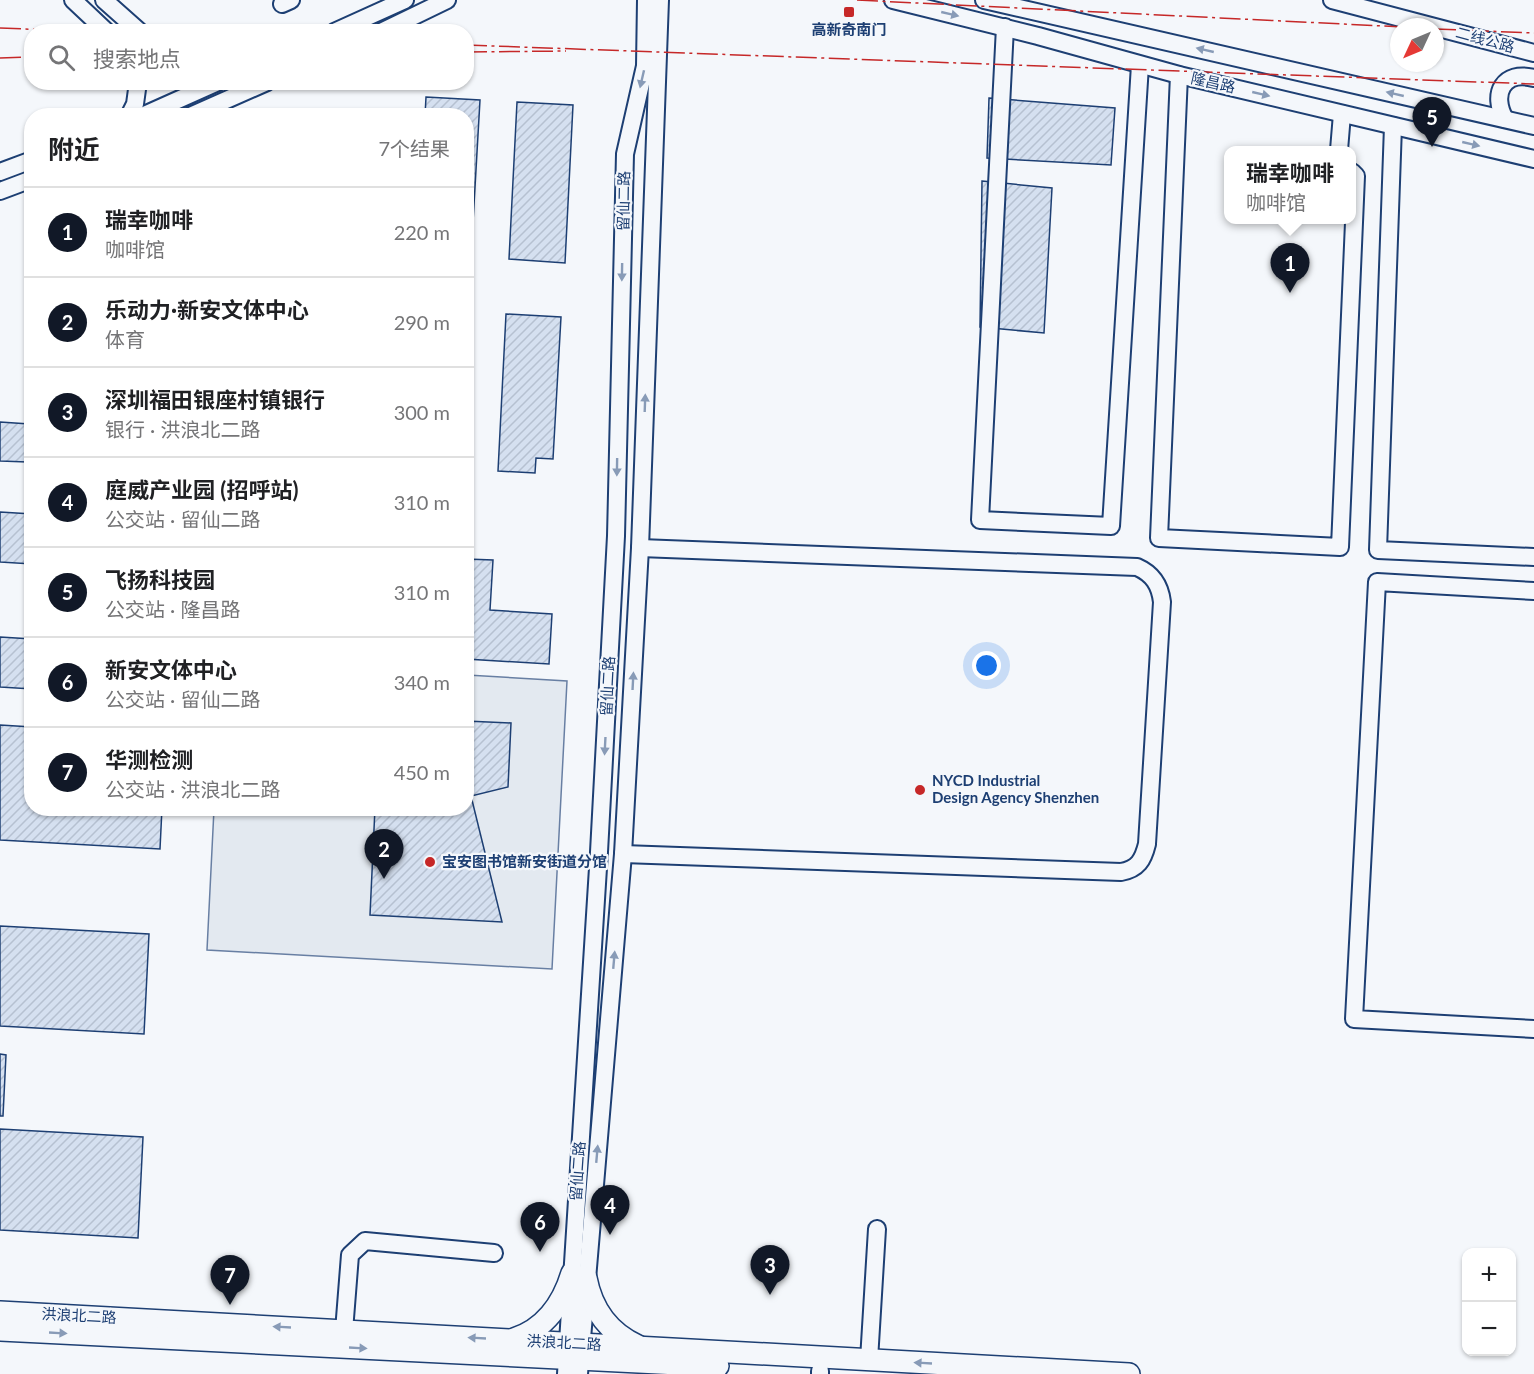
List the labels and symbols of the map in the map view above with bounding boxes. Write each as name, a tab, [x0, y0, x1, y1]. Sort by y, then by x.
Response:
marker: 高新奇南门	[842, 5, 856, 19]
one-way arrow	[941, 9, 959, 19]
north arrow	[1390, 18, 1444, 72]
place label: 高新奇南门	[811, 20, 887, 38]
street label: 二线公路	[1454, 23, 1517, 55]
one-way arrow	[1196, 44, 1215, 54]
street label: 隆昌路	[1189, 68, 1237, 96]
one-way arrow	[637, 70, 647, 88]
one-way arrow	[1386, 88, 1405, 98]
one-way arrow	[1252, 90, 1270, 100]
pin: 5	[1412, 98, 1452, 147]
one-way arrow	[1462, 140, 1480, 150]
street label: 留仙二路	[613, 171, 633, 231]
pin: 1	[1270, 244, 1310, 293]
one-way arrow	[618, 263, 627, 282]
one-way arrow	[641, 393, 650, 412]
one-way arrow	[613, 458, 622, 477]
your location	[972, 651, 1001, 680]
street label: 留仙二路	[596, 656, 618, 716]
one-way arrow	[628, 672, 637, 691]
one-way arrow	[600, 736, 609, 755]
place label: NYCD Industrial Design Agency Shenzhen	[932, 771, 1099, 806]
marker: NYCD Industrial Design Agency Shenzhen	[913, 783, 927, 797]
pin: 2	[364, 830, 404, 879]
place label: 宝安图书馆新安街道分馆	[442, 852, 607, 870]
marker: 宝安图书馆新安街道分馆	[423, 855, 437, 869]
one-way arrow	[609, 950, 619, 969]
street label: 留仙二路	[566, 1140, 588, 1201]
one-way arrow	[592, 1145, 602, 1164]
pin: 4	[590, 1186, 630, 1235]
pin: 6	[520, 1202, 560, 1252]
pin: 3	[750, 1246, 790, 1295]
pin: 7	[210, 1256, 250, 1305]
street label: 洪浪北二路	[41, 1304, 117, 1326]
one-way arrow	[273, 1323, 292, 1332]
one-way arrow	[49, 1328, 68, 1337]
street label: 洪浪北二路	[526, 1331, 602, 1353]
one-way arrow	[468, 1333, 487, 1343]
one-way arrow	[349, 1343, 368, 1352]
one-way arrow	[914, 1358, 933, 1367]

